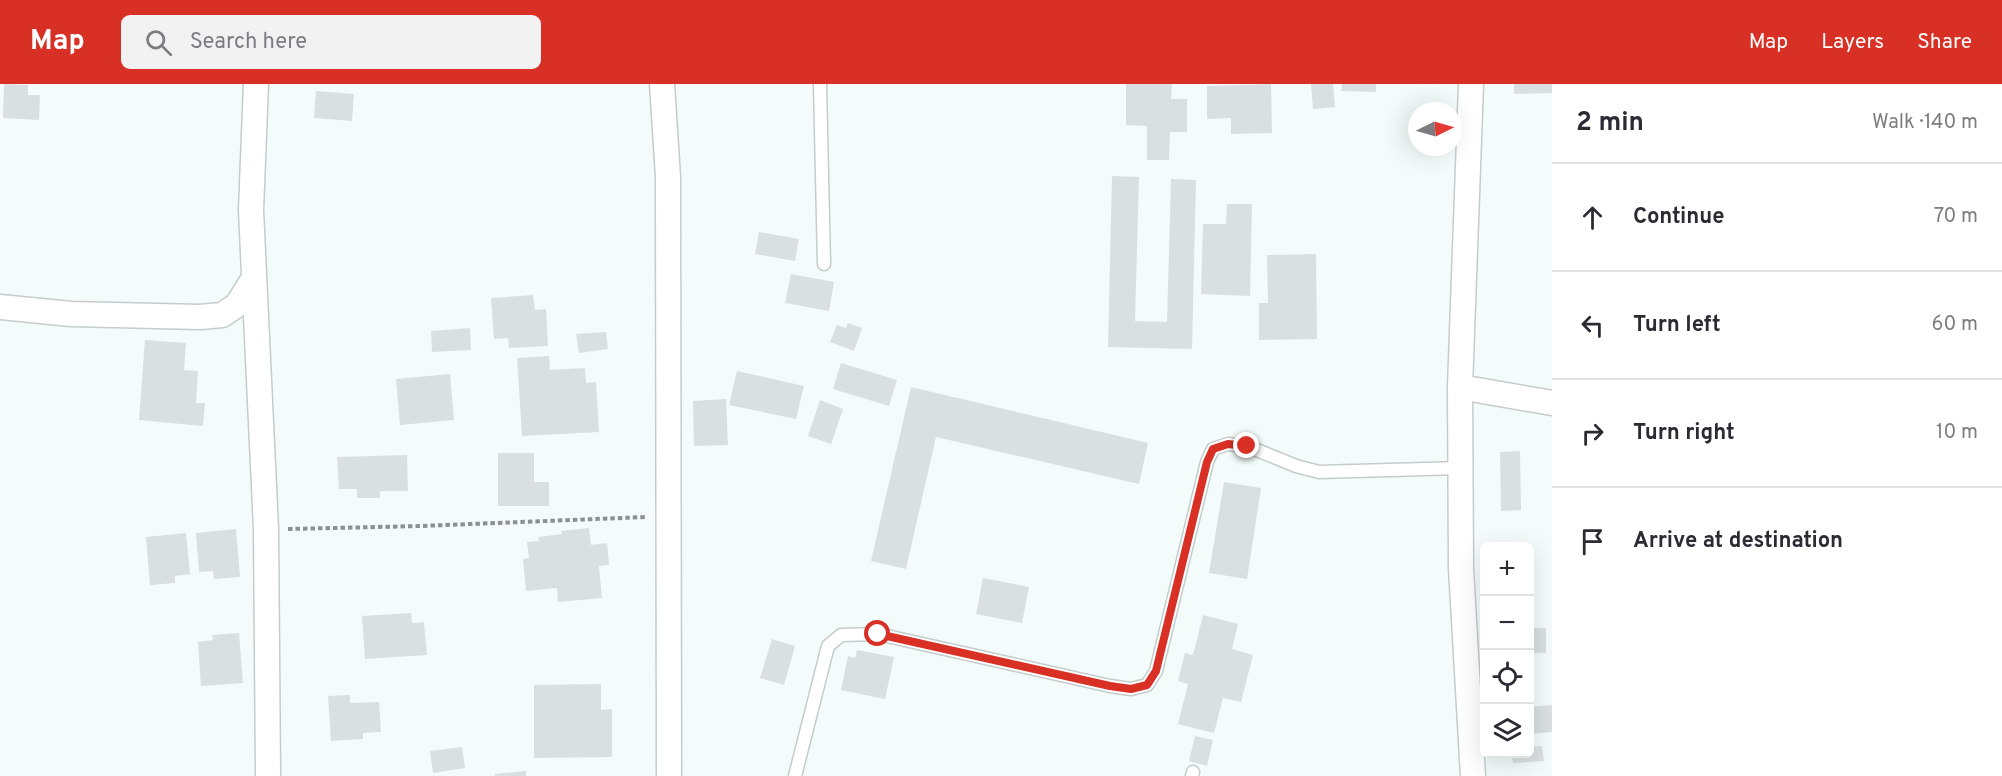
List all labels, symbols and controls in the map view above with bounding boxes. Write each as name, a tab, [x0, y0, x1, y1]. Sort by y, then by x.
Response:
search box	[121, 15, 541, 69]
text: Map	[30, 24, 85, 60]
icon: search	[142, 26, 175, 59]
text: Search here	[190, 29, 307, 56]
text: Map	[1749, 29, 1788, 56]
text: Layers	[1821, 29, 1884, 56]
text: Share	[1917, 29, 1972, 56]
north arrow	[1408, 102, 1462, 156]
text: 2 min	[1576, 107, 1644, 140]
text: Walk · 140 m	[1872, 110, 1978, 136]
icon: ahead	[1576, 201, 1609, 234]
text: Continue	[1633, 204, 1724, 231]
text: 70 m	[1934, 204, 1978, 230]
icon: left	[1576, 309, 1609, 342]
text: Turn left	[1633, 312, 1721, 339]
text: 60 m	[1932, 312, 1978, 338]
icon: right	[1576, 417, 1609, 450]
text: Turn right	[1633, 420, 1735, 447]
text: 10 m	[1936, 420, 1978, 446]
route end	[1233, 432, 1259, 458]
icon: arrive	[1576, 525, 1609, 558]
text: Arrive at destination	[1633, 528, 1843, 555]
map controls	[1480, 542, 1534, 758]
button: +	[1480, 542, 1534, 596]
button: −	[1480, 596, 1534, 650]
route start	[864, 620, 890, 646]
button: locate	[1480, 650, 1534, 704]
button: layers	[1480, 704, 1534, 758]

